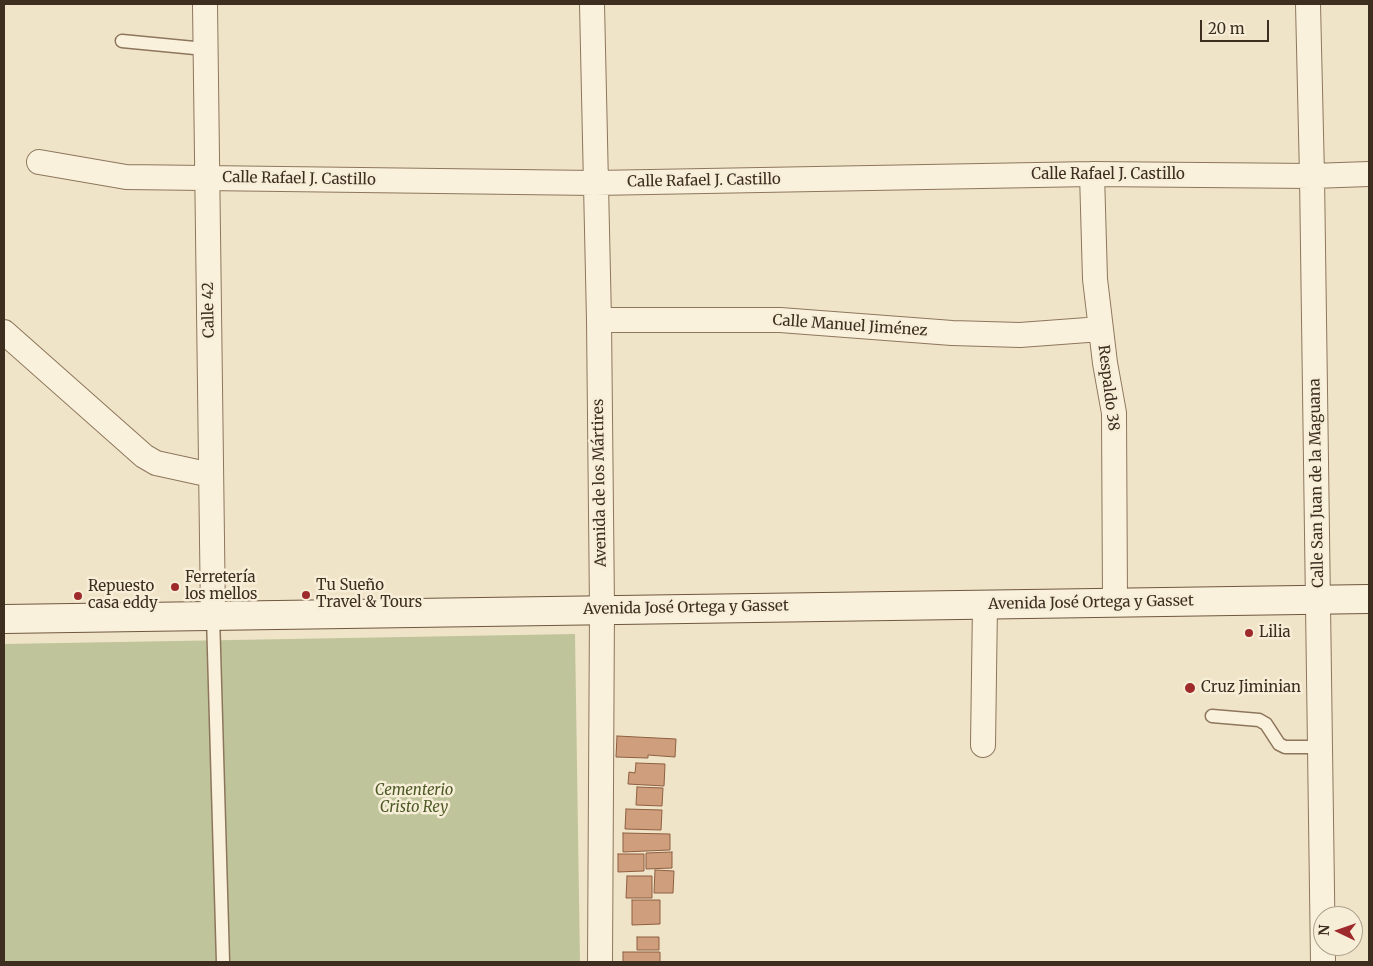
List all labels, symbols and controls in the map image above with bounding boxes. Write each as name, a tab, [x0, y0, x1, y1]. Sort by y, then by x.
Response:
scale bar	[1203, 10, 1272, 42]
text: 20 m	[1208, 19, 1245, 38]
street label: Calle Rafael J. Castillo	[1031, 166, 1185, 184]
street label: Calle Rafael J. Castillo	[222, 169, 376, 189]
street label: Calle Rafael J. Castillo	[627, 171, 781, 191]
street label: Calle 42	[200, 282, 218, 338]
street label: Calle Manuel Jiménez	[772, 312, 928, 340]
street label: Respaldo 38	[1094, 344, 1122, 432]
street label: Calle San Juan de la Maguana	[1306, 378, 1328, 588]
street label: Avenida de los Mártires	[590, 399, 610, 567]
place label: Ferretería los mellos	[185, 569, 257, 604]
place label: Tu Sueño Travel & Tours	[316, 577, 422, 612]
place label: Repuesto casa eddy	[88, 578, 158, 613]
marker: Ferretería los mellos	[169, 581, 181, 593]
marker: Tu Sueño Travel & Tours	[300, 589, 312, 601]
marker: Repuesto casa eddy	[72, 590, 84, 602]
street label: Avenida José Ortega y Gasset	[988, 592, 1194, 614]
street label: Avenida José Ortega y Gasset	[583, 597, 789, 619]
place label: Lilia	[1259, 624, 1291, 642]
marker: Lilia	[1243, 627, 1255, 639]
place label: Cruz Jiminian	[1201, 679, 1301, 697]
marker: Cruz Jiminian	[1183, 681, 1197, 695]
park label: Cementerio Cristo Rey	[375, 782, 453, 817]
north arrow	[1313, 906, 1363, 956]
text: N	[1315, 924, 1333, 936]

